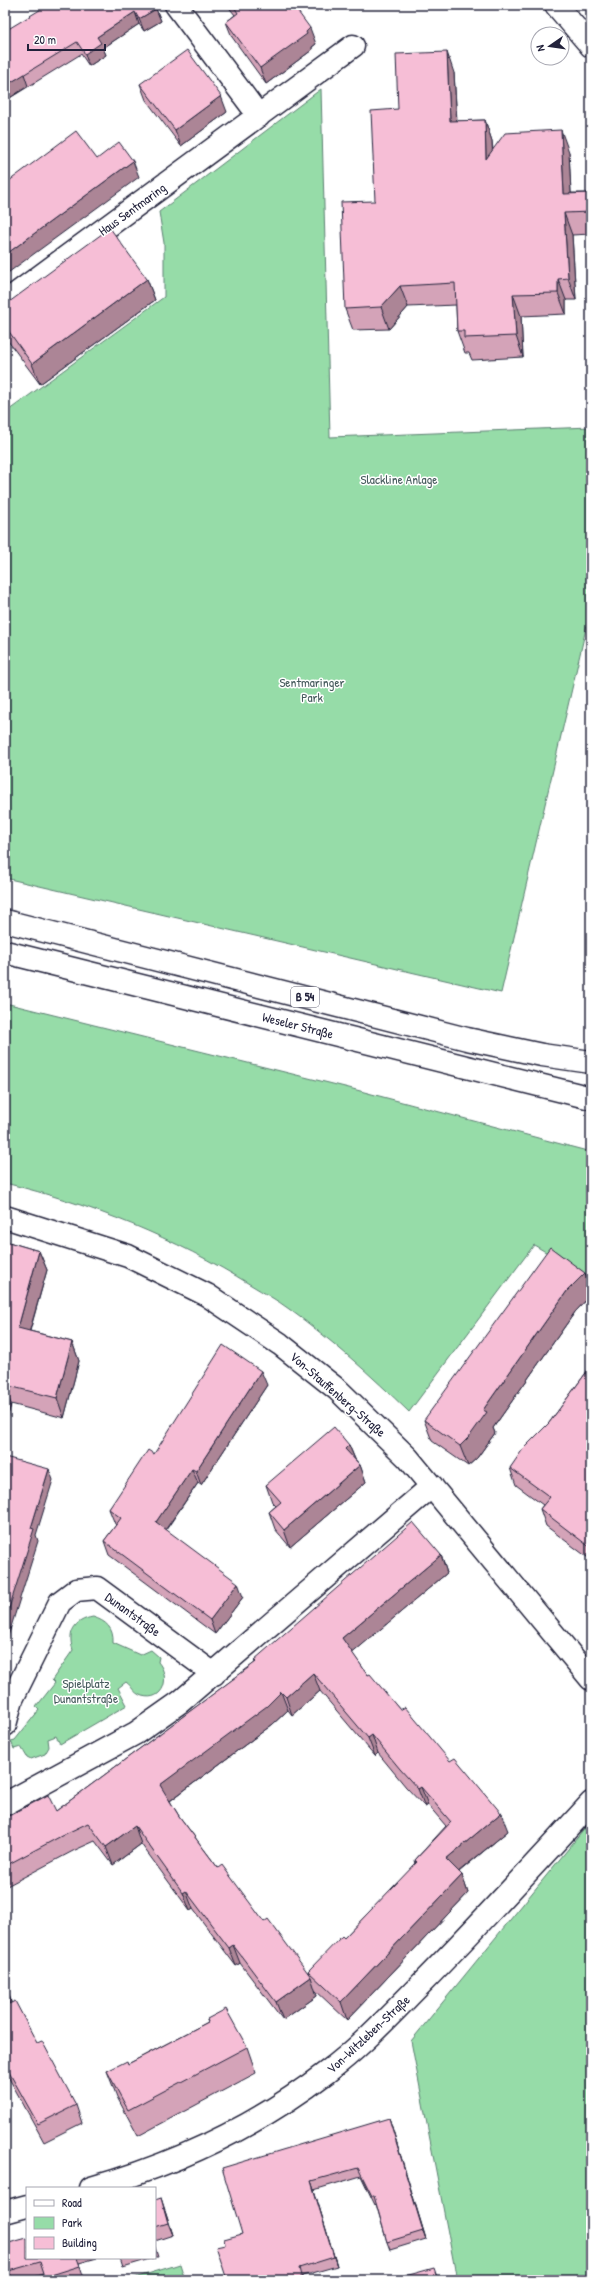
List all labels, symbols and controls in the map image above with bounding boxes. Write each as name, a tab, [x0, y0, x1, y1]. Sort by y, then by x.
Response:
scale bar	[28, 26, 105, 52]
north arrow	[530, 26, 570, 66]
text: 20 m	[34, 31, 56, 48]
text: N	[533, 44, 548, 53]
street label: Haus Sentmaring	[95, 178, 170, 240]
park label: Slackline Anlage	[360, 470, 438, 488]
park label: Sentmaringer Park	[279, 673, 345, 706]
road number: B 54	[291, 987, 319, 1007]
street label: Weseler Straße	[261, 1007, 335, 1043]
street label: Von-Stauffenberg-Straße	[286, 1347, 390, 1441]
street label: Dunantstraße	[102, 1588, 164, 1640]
park label: Spielplatz Dunantstraße	[54, 1674, 118, 1707]
street label: Von-Witzleben-Straße	[323, 1991, 413, 2077]
legend	[26, 2187, 156, 2259]
text: Road	[62, 2194, 82, 2211]
text: Park	[62, 2214, 82, 2231]
text: Building	[62, 2234, 97, 2251]

